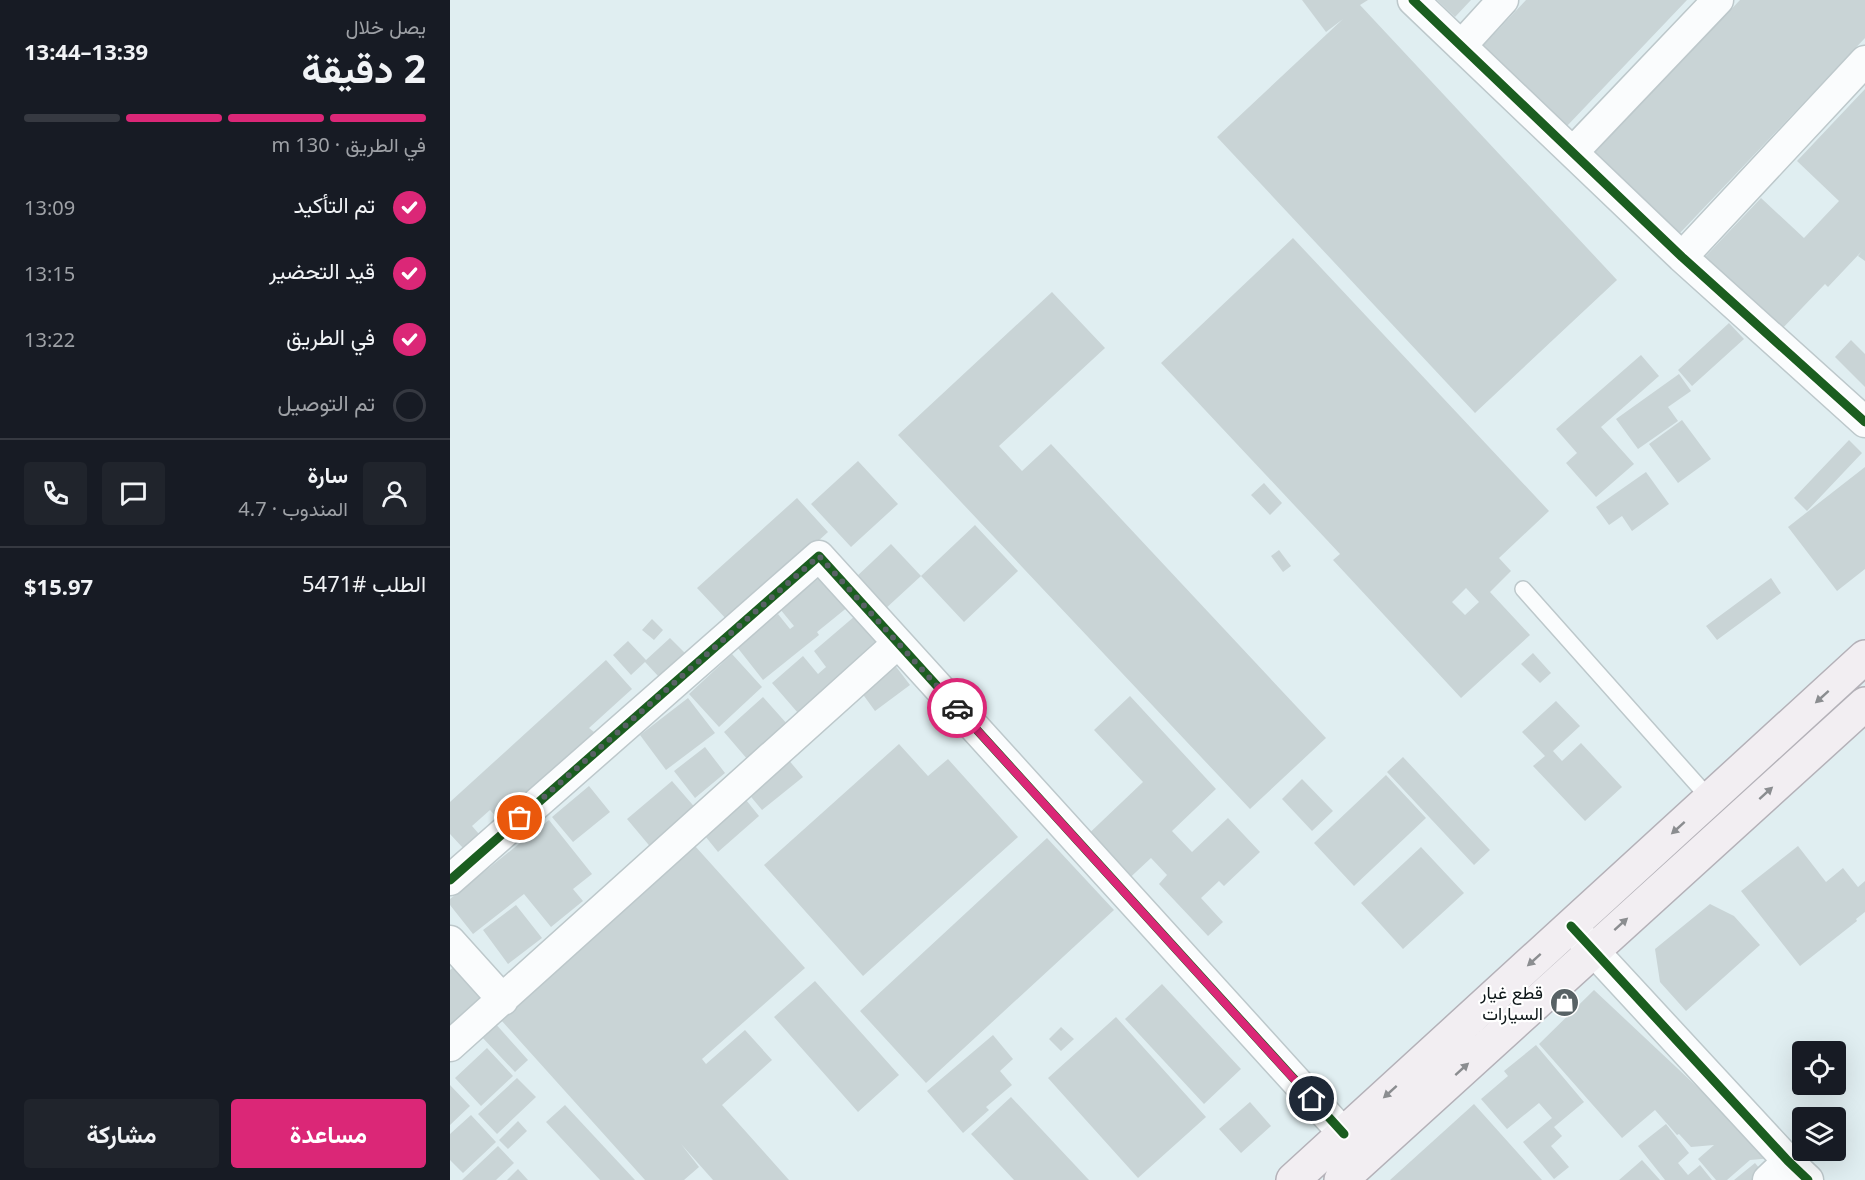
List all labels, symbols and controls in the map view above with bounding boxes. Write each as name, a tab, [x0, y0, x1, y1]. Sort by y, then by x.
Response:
text: يصل خلال	[346, 13, 426, 40]
text: 13:39–13:44	[24, 36, 148, 66]
text: 2 دقيقة	[302, 41, 426, 94]
text: في الطريق · 130 m	[271, 131, 426, 158]
text: تم التأكيد	[294, 189, 375, 219]
icon: check	[393, 191, 426, 224]
text: 13:09	[24, 194, 75, 221]
text: قيد التحضير	[269, 255, 375, 285]
icon: check	[393, 257, 426, 290]
text: 13:15	[24, 260, 75, 287]
text: في الطريق	[286, 321, 375, 351]
icon: check	[393, 323, 426, 356]
text: 13:22	[24, 326, 75, 353]
text: تم التوصيل	[278, 387, 375, 417]
text: سارة	[307, 459, 348, 489]
button: phone	[24, 462, 87, 525]
button: chat	[102, 462, 165, 525]
button: person	[363, 462, 426, 525]
text: المندوب · 4.7	[238, 495, 348, 522]
text: الطلب #5471	[302, 568, 426, 598]
text: $15.97	[24, 571, 93, 601]
courier	[927, 678, 987, 738]
one-way arrow	[1815, 689, 1829, 703]
icon: car	[941, 692, 974, 725]
one-way arrow	[1759, 787, 1773, 801]
pin	[494, 792, 545, 843]
icon: bag	[503, 801, 536, 834]
one-way arrow	[1671, 821, 1686, 834]
one-way arrow	[1613, 918, 1628, 931]
one-way arrow	[1527, 953, 1542, 966]
place label: قطع غيار السيارات	[1479, 980, 1543, 1025]
shop icon: قطع غيار السيارات	[1548, 986, 1580, 1018]
map controls	[1792, 1041, 1846, 1161]
button: locate	[1792, 1041, 1846, 1095]
one-way arrow	[1454, 1063, 1468, 1077]
pin	[1286, 1073, 1337, 1124]
icon: home	[1295, 1082, 1328, 1115]
one-way arrow	[1383, 1084, 1397, 1098]
button: مشاركة	[24, 1099, 219, 1168]
button: مساعدة	[231, 1099, 426, 1168]
button: layers	[1792, 1107, 1846, 1161]

